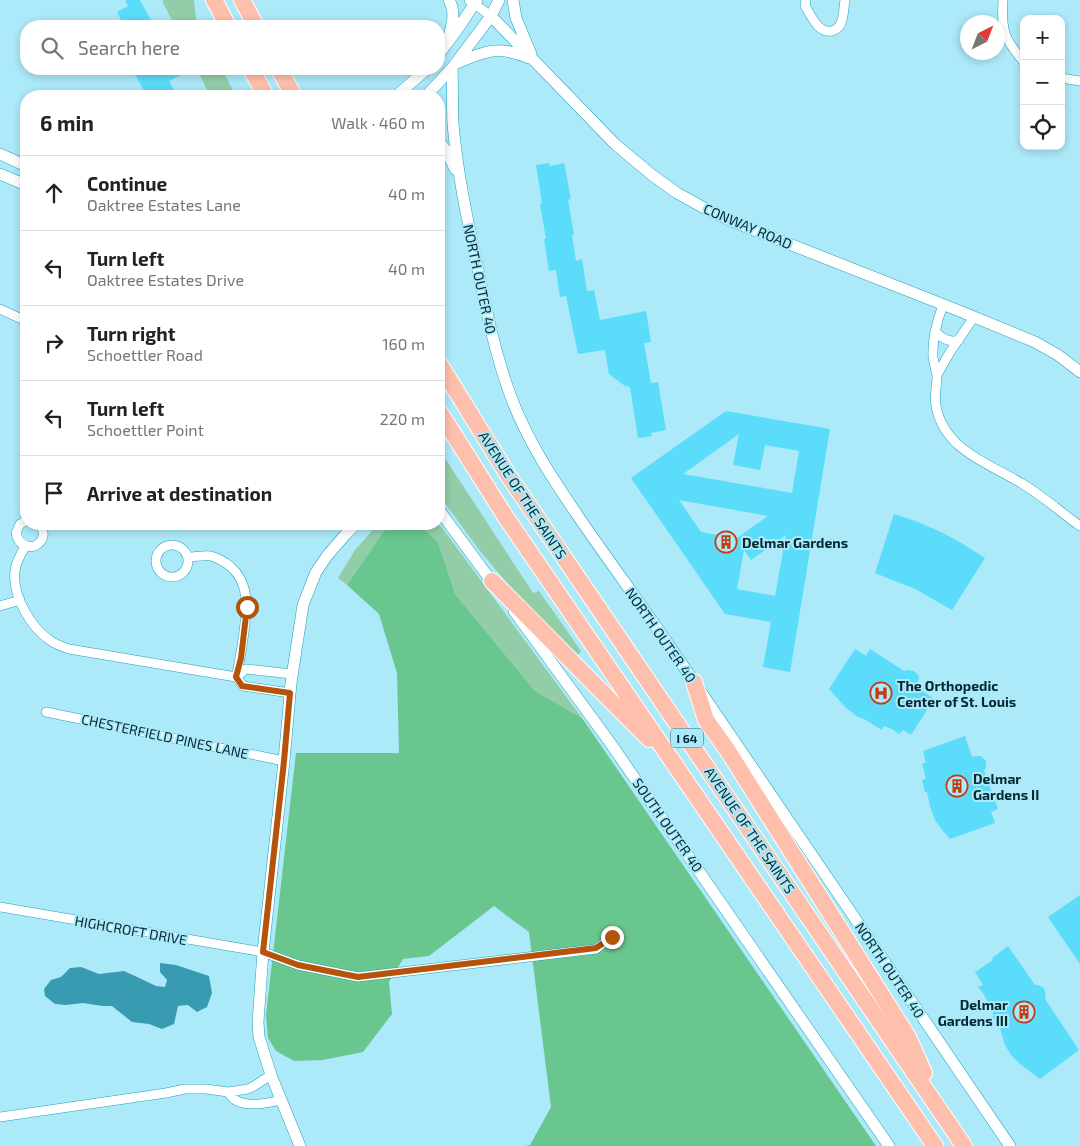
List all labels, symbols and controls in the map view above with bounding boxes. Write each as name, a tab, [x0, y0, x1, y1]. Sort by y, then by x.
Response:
north arrow	[960, 15, 1005, 60]
map controls	[1020, 15, 1065, 150]
button: +	[1020, 15, 1065, 60]
search box	[20, 20, 445, 75]
icon: search	[38, 34, 66, 62]
text: Search here	[78, 36, 180, 59]
button: −	[1020, 60, 1065, 105]
button: locate	[1020, 105, 1065, 150]
text: 6 min	[40, 110, 94, 135]
text: Walk · 460 m	[331, 113, 425, 132]
text: Continue	[87, 172, 167, 195]
icon: ahead	[40, 179, 68, 207]
text: 40 m	[388, 184, 425, 203]
text: Oaktree Estates Lane	[87, 195, 241, 214]
street label: CONWAY ROAD	[701, 200, 795, 252]
street label: NORTH OUTER 40	[460, 223, 500, 335]
text: Turn left	[87, 247, 164, 270]
icon: left	[40, 254, 68, 282]
text: 40 m	[388, 259, 425, 278]
text: Oaktree Estates Drive	[87, 270, 244, 289]
text: Turn right	[87, 322, 175, 345]
icon: right	[40, 329, 68, 357]
text: 160 m	[382, 334, 425, 353]
text: Schoettler Road	[87, 345, 203, 364]
text: Turn left	[87, 397, 164, 420]
icon: left	[40, 404, 68, 432]
text: 220 m	[380, 409, 425, 428]
text: Schoettler Point	[87, 420, 204, 439]
street label: AVENUE OF THE SAINTS	[475, 428, 571, 562]
icon: arrive	[40, 479, 68, 507]
text: Arrive at destination	[87, 482, 272, 505]
building icon: Delmar Gardens	[714, 530, 738, 554]
place label: Delmar Gardens	[742, 534, 848, 551]
street label: NORTH OUTER 40	[622, 584, 700, 686]
route start	[236, 596, 259, 619]
place label: The Orthopedic Center of St. Louis	[897, 677, 1016, 710]
hospital icon: The Orthopedic Center of St. Louis	[869, 681, 893, 705]
street label: CHESTERFIELD PINES LANE	[80, 710, 250, 762]
road number: I 64	[671, 728, 703, 748]
street label: AVENUE OF THE SAINTS	[701, 764, 799, 897]
place label: Delmar Gardens II	[973, 770, 1039, 803]
building icon: Delmar Gardens II	[945, 774, 969, 798]
street label: SOUTH OUTER 40	[629, 775, 707, 875]
street label: HIGHCROFT DRIVE	[74, 912, 189, 948]
street label: NORTH OUTER 40	[852, 919, 928, 1021]
route end	[601, 926, 624, 949]
place label: Delmar Gardens III	[938, 996, 1008, 1029]
building icon: Delmar Gardens III	[1012, 1000, 1036, 1024]

